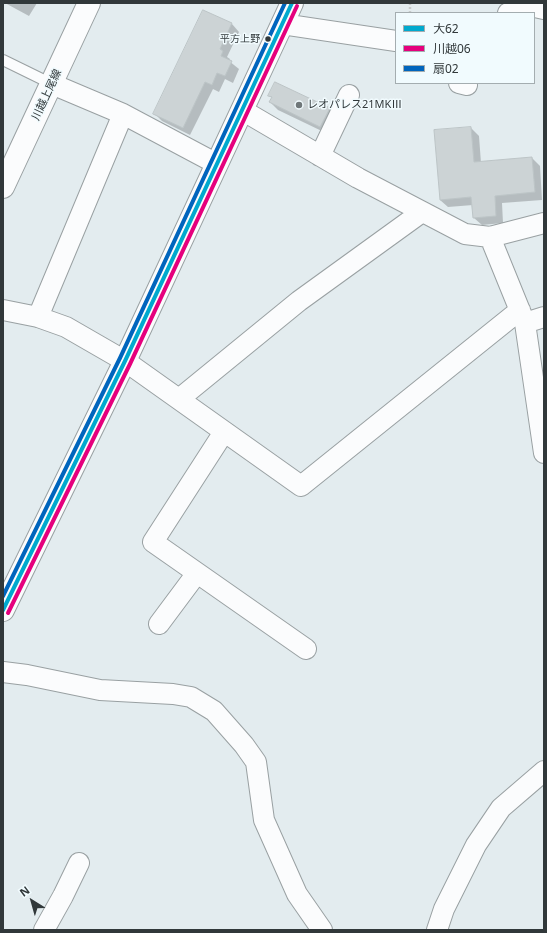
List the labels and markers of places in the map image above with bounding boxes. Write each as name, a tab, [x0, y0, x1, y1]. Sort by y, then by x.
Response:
place label: 平方上野	[220, 33, 260, 45]
marker: 平方上野	[263, 34, 273, 44]
place label: レオパレス21MKⅢ	[307, 98, 402, 112]
marker: レオパレス21MKⅢ	[294, 100, 304, 110]

